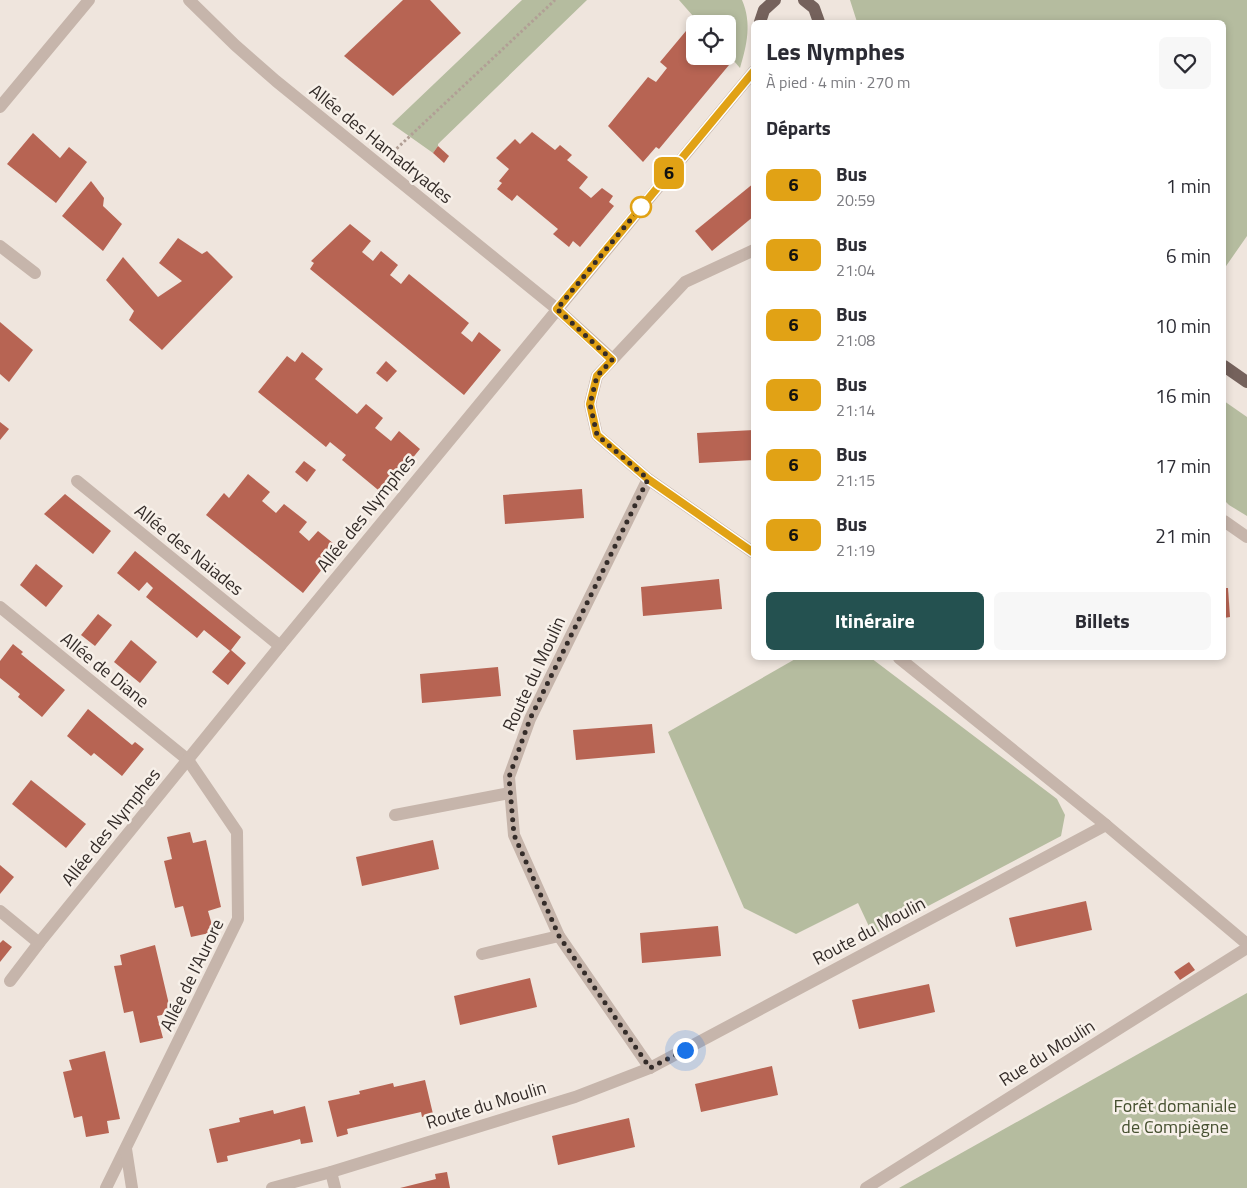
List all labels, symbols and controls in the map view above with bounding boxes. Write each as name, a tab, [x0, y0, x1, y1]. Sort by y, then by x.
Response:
map controls	[686, 15, 736, 65]
button: locate	[686, 15, 736, 65]
text: Les Nymphes	[766, 33, 905, 69]
button: heart	[1159, 37, 1211, 89]
text: À pied · 4 min · 270 m	[766, 70, 910, 94]
street label: Allée des Hamadryades	[304, 77, 459, 210]
text: Départs	[766, 113, 831, 142]
line badge: 6	[653, 157, 685, 189]
text: 6	[664, 159, 674, 186]
text: Bus	[836, 159, 867, 188]
text: 6	[788, 171, 799, 198]
text: 1 min	[1166, 171, 1211, 200]
text: 20:59	[836, 188, 875, 212]
unlabelled marker	[630, 196, 652, 218]
text: Bus	[836, 229, 867, 258]
text: 6	[788, 241, 799, 268]
text: 6 min	[1166, 241, 1211, 270]
text: 21:04	[836, 258, 875, 282]
text: Bus	[836, 299, 867, 328]
text: 6	[788, 311, 799, 338]
text: 10 min	[1155, 311, 1211, 340]
text: 21:08	[836, 328, 875, 352]
text: Bus	[836, 369, 867, 398]
text: 6	[788, 381, 799, 408]
text: 16 min	[1155, 381, 1211, 410]
text: 21:14	[836, 398, 875, 422]
text: Bus	[836, 439, 867, 468]
street label: Allée des Nymphes	[310, 448, 422, 577]
text: 6	[788, 451, 799, 478]
text: 17 min	[1155, 451, 1211, 480]
text: 21:15	[836, 468, 875, 492]
street label: Allée des Naiades	[129, 497, 250, 602]
text: Bus	[836, 509, 867, 538]
text: 6	[788, 521, 799, 548]
text: 21 min	[1155, 521, 1211, 550]
text: 21:19	[836, 538, 875, 562]
button: Itinéraire	[766, 592, 984, 650]
button: Billets	[994, 592, 1211, 650]
street label: Route du Moulin	[495, 612, 572, 736]
street label: Allée de Diane	[55, 625, 155, 714]
street label: Allée des Nymphes	[55, 762, 167, 891]
street label: Route du Moulin	[808, 889, 930, 972]
street label: Allée de l'Aurore	[153, 914, 230, 1035]
street label: Rue du Moulin	[994, 1012, 1100, 1093]
your location	[673, 1038, 698, 1063]
street label: Route du Moulin	[422, 1073, 549, 1136]
park label: Forêt domaniale de Compiègne	[1114, 1092, 1236, 1140]

